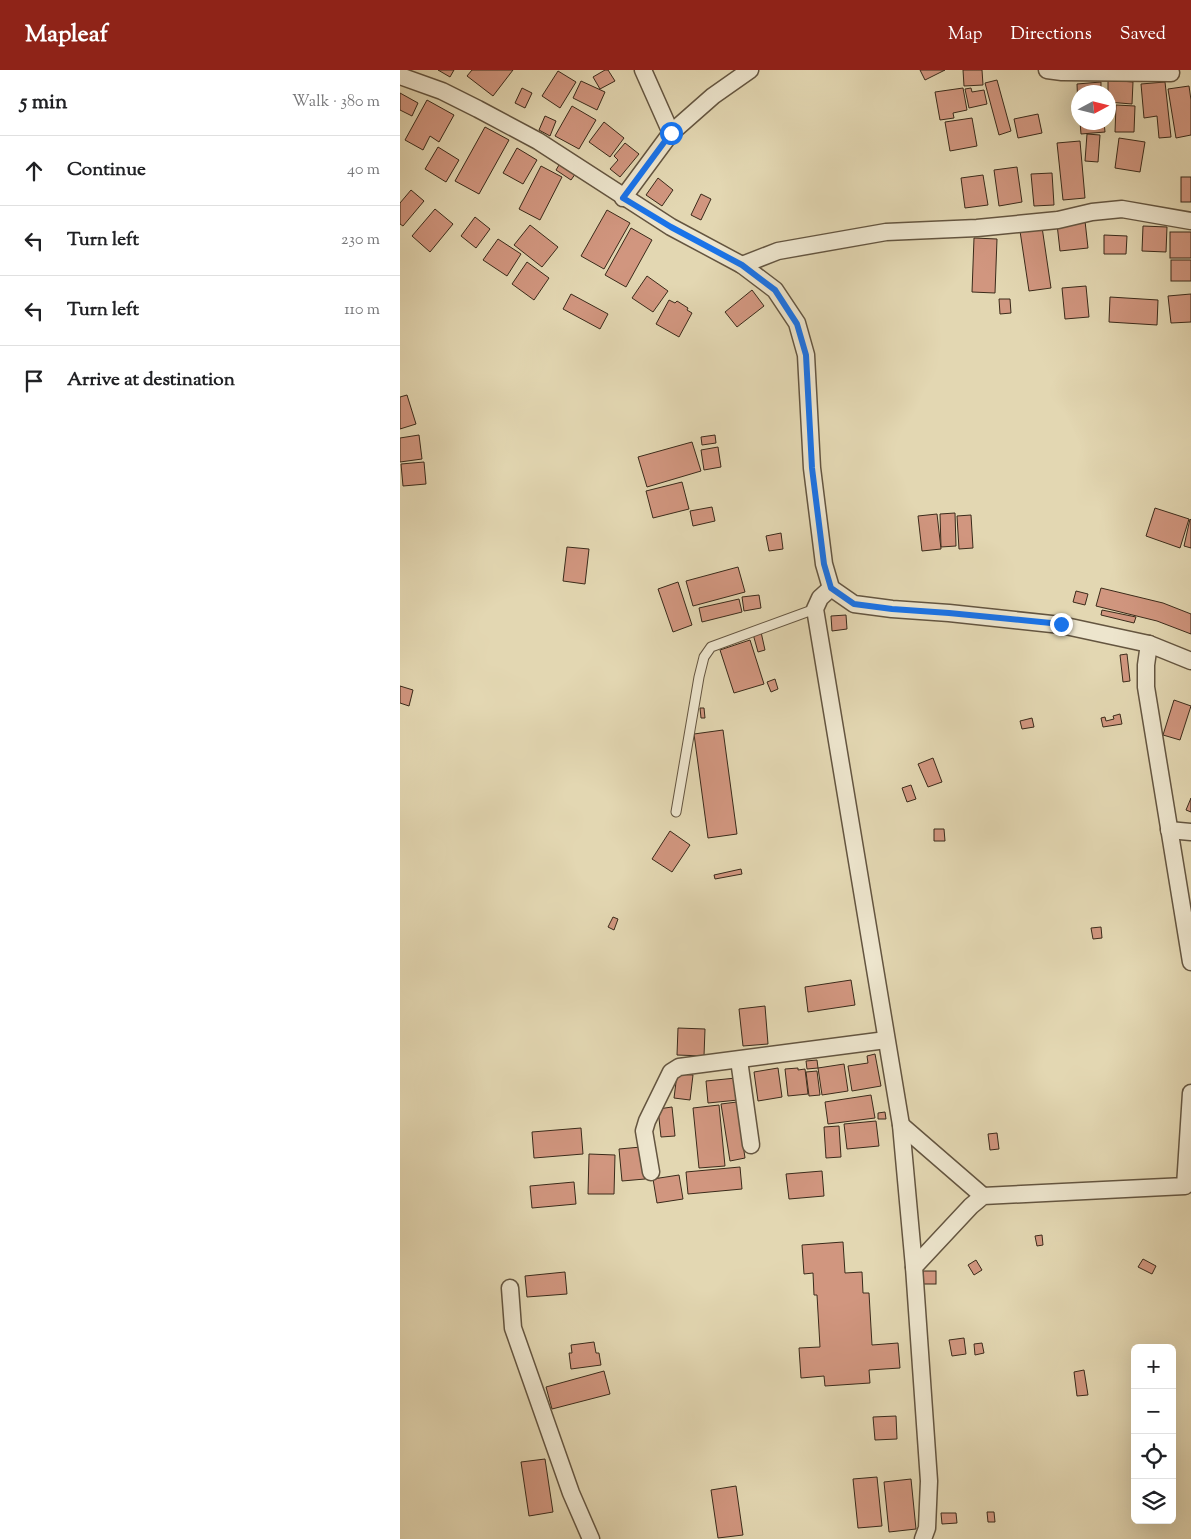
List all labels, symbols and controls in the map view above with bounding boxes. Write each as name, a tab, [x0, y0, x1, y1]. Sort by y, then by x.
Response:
text: Mapleaf	[25, 18, 108, 52]
text: Map	[948, 22, 983, 48]
text: Directions	[1011, 22, 1092, 48]
text: Saved	[1120, 22, 1166, 48]
north arrow	[1071, 85, 1116, 130]
text: 5 min	[20, 88, 67, 118]
text: Walk · 380 m	[292, 91, 380, 114]
route start	[660, 122, 683, 145]
icon: ahead	[20, 157, 48, 185]
text: Continue	[67, 157, 146, 184]
text: 40 m	[347, 159, 380, 182]
icon: left	[20, 227, 48, 255]
text: Turn left	[67, 227, 139, 254]
text: 230 m	[341, 229, 380, 252]
icon: left	[20, 297, 48, 325]
text: Turn left	[67, 297, 139, 324]
text: 110 m	[344, 299, 380, 322]
icon: arrive	[20, 367, 48, 395]
text: Arrive at destination	[67, 367, 235, 394]
route end	[1050, 613, 1073, 636]
map controls	[1131, 1344, 1176, 1524]
button: +	[1131, 1344, 1176, 1389]
button: −	[1131, 1389, 1176, 1434]
button: locate	[1131, 1434, 1176, 1479]
button: layers	[1131, 1479, 1176, 1524]

